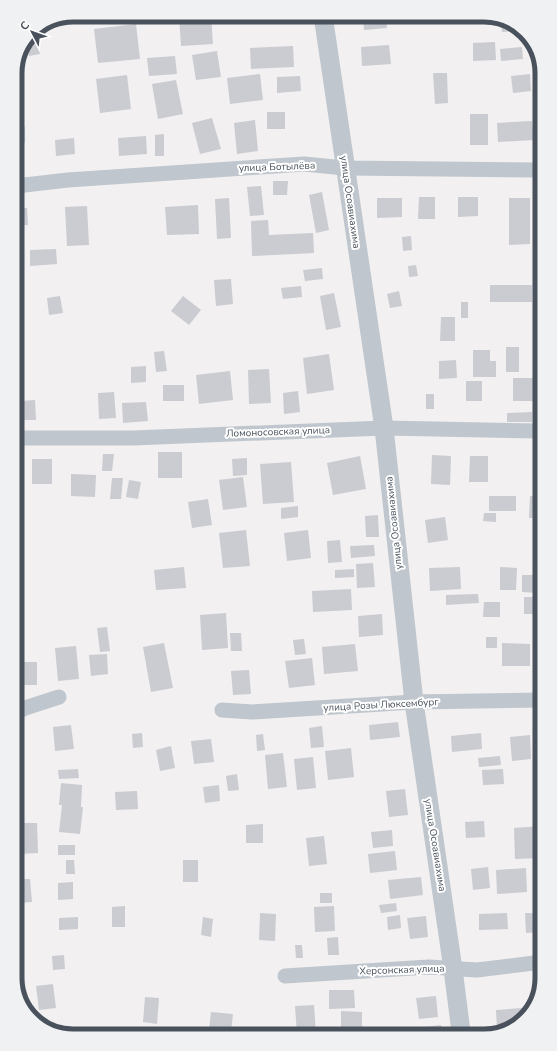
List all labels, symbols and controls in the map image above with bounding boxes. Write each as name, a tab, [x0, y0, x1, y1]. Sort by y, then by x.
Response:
north arrow	[12, 12, 52, 52]
text: С	[17, 18, 33, 34]
street label: улица Осоавиахима	[337, 155, 363, 249]
street label: улица Ботылёва	[239, 159, 315, 175]
street label: Ломоносовская улица	[226, 423, 330, 441]
street label: улица Осоавиахима	[382, 476, 406, 570]
street label: улица Розы Люксембург	[323, 695, 440, 715]
street label: улица Осоавиахима	[421, 798, 449, 892]
street label: Херсонская улица	[359, 962, 445, 978]

